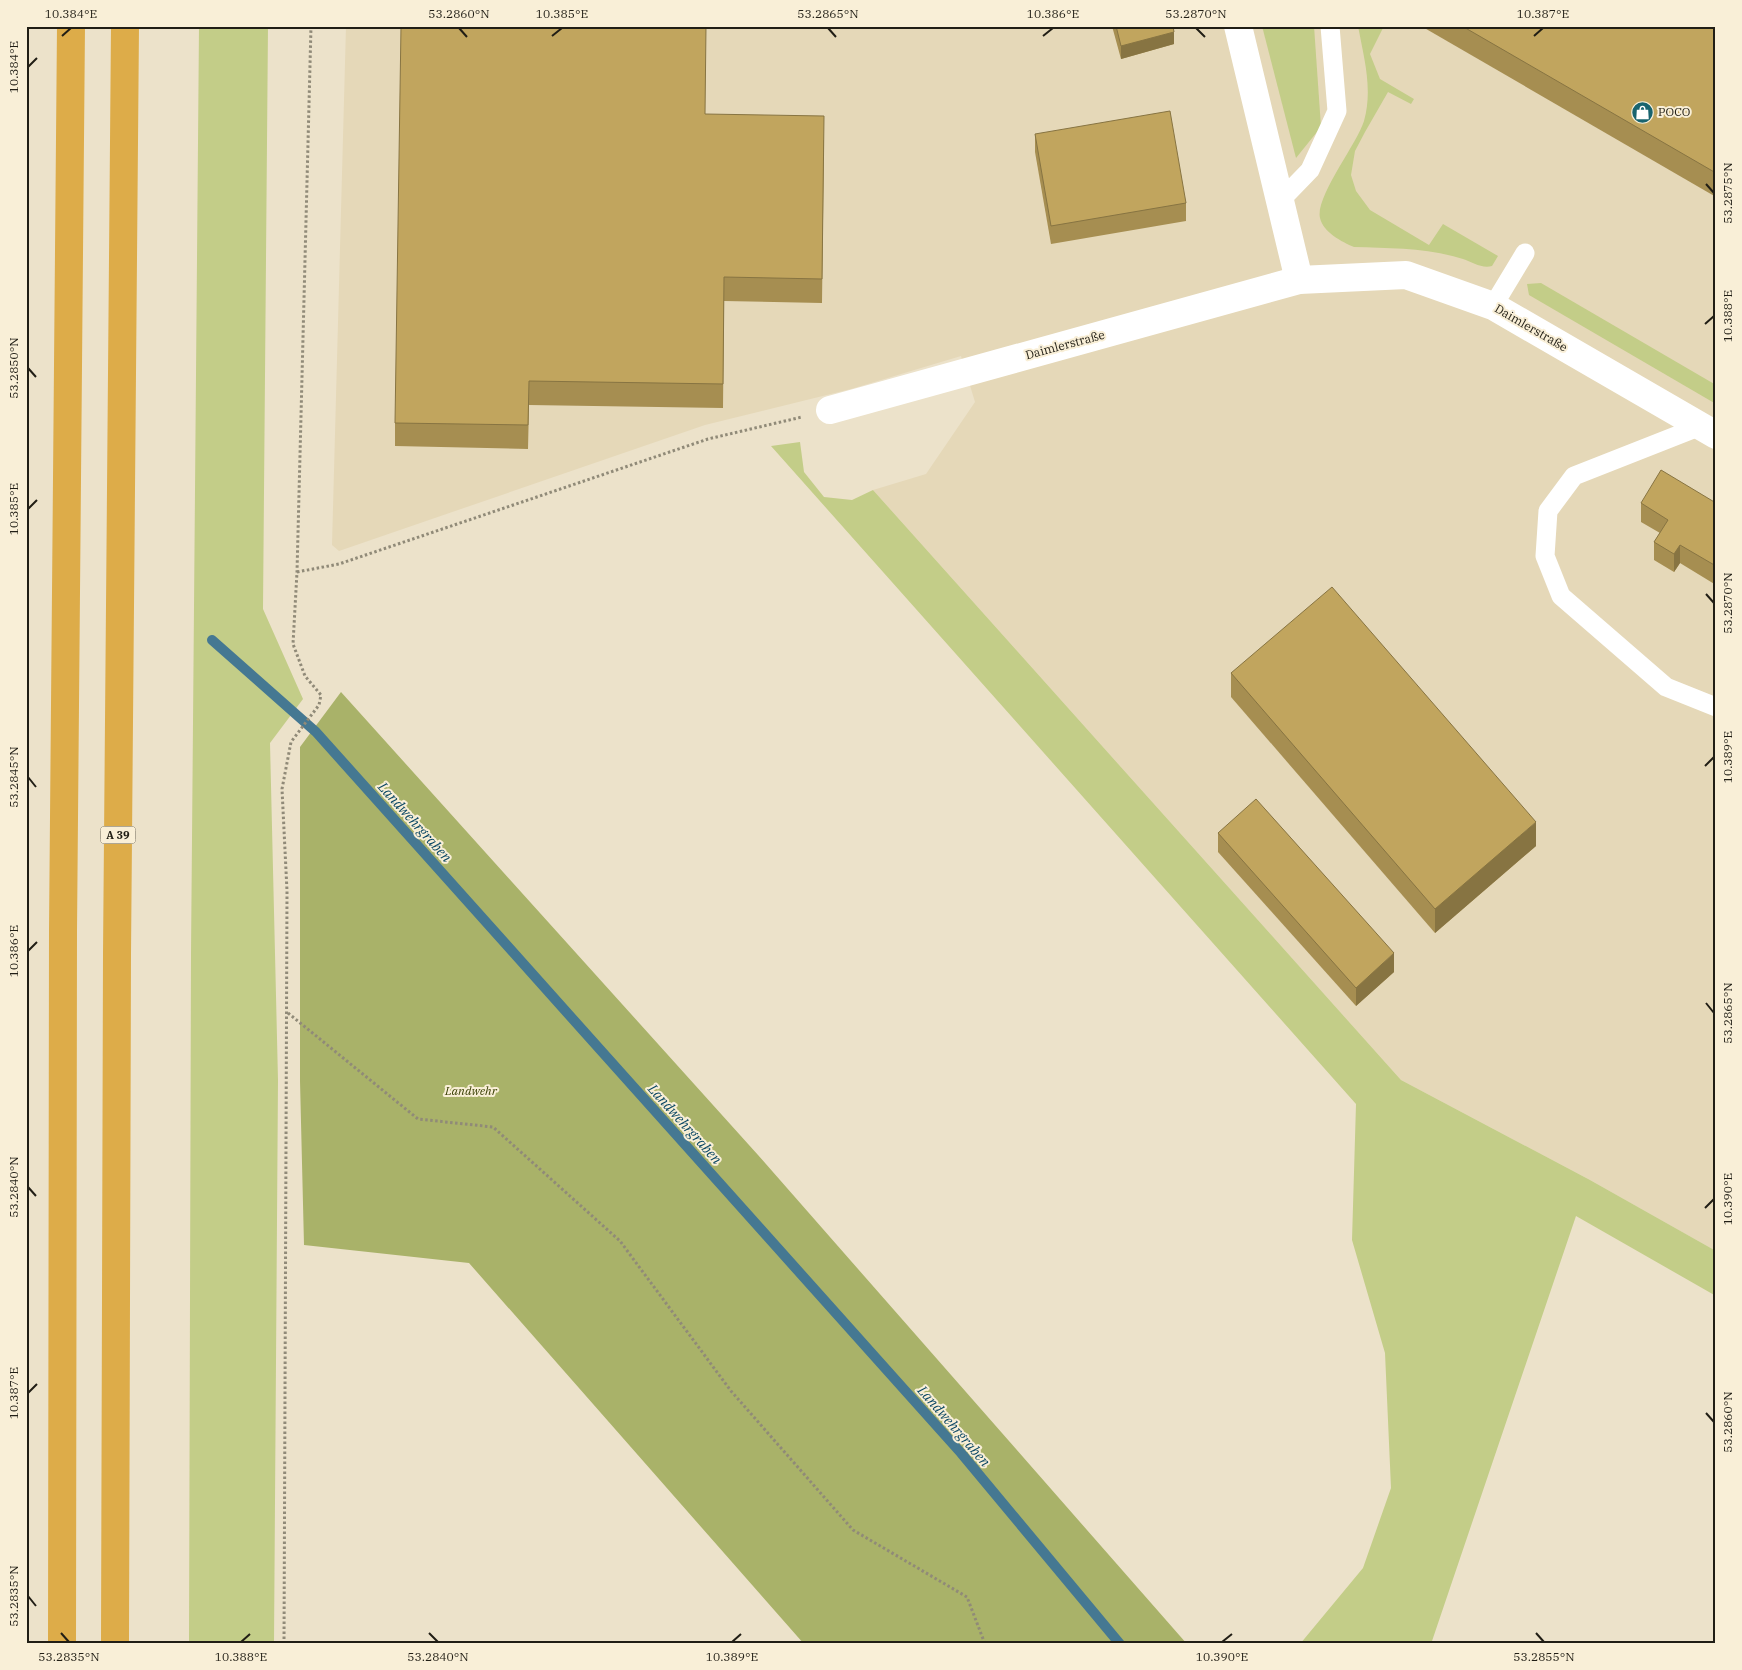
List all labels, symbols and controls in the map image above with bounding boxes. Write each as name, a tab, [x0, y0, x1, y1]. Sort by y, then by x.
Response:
text: 10.384°E	[45, 6, 97, 21]
text: 53.2860°N	[428, 6, 490, 21]
text: 10.385°E	[536, 6, 588, 21]
text: 53.2865°N	[797, 6, 859, 21]
text: 10.386°E	[1027, 6, 1079, 21]
text: 53.2870°N	[1165, 6, 1227, 21]
text: 10.387°E	[1517, 6, 1569, 21]
text: 10.384°E	[6, 41, 21, 93]
shop icon: POCO	[1630, 100, 1654, 124]
place label: POCO	[1658, 104, 1690, 119]
text: 53.2875°N	[1720, 162, 1735, 224]
text: 10.388°E	[1720, 290, 1735, 342]
street label: Daimlerstraße	[1492, 301, 1570, 354]
street label: Daimlerstraße	[1024, 327, 1106, 362]
text: 53.2850°N	[6, 337, 21, 399]
text: 10.385°E	[6, 483, 21, 535]
text: 53.2870°N	[1720, 572, 1735, 634]
text: 10.389°E	[1720, 731, 1735, 783]
text: 53.2845°N	[6, 746, 21, 808]
water label: Landwehrgraben	[374, 777, 456, 866]
road number: A 39	[100, 826, 136, 844]
text: 10.386°E	[6, 925, 21, 977]
text: 53.2865°N	[1720, 982, 1735, 1044]
water label: Landwehrgraben	[644, 1079, 726, 1168]
park label: Landwehr	[444, 1083, 498, 1098]
text: 53.2840°N	[6, 1156, 21, 1218]
text: 10.390°E	[1720, 1173, 1735, 1225]
text: 10.387°E	[6, 1367, 21, 1419]
water label: Landwehrgraben	[913, 1381, 994, 1470]
text: 53.2860°N	[1720, 1391, 1735, 1453]
text: 53.2835°N	[6, 1565, 21, 1627]
text: 53.2835°N	[38, 1649, 100, 1664]
text: 10.388°E	[215, 1649, 267, 1664]
text: 53.2840°N	[407, 1649, 469, 1664]
text: 10.389°E	[706, 1649, 758, 1664]
text: 10.390°E	[1196, 1649, 1248, 1664]
text: 53.2855°N	[1513, 1649, 1575, 1664]

